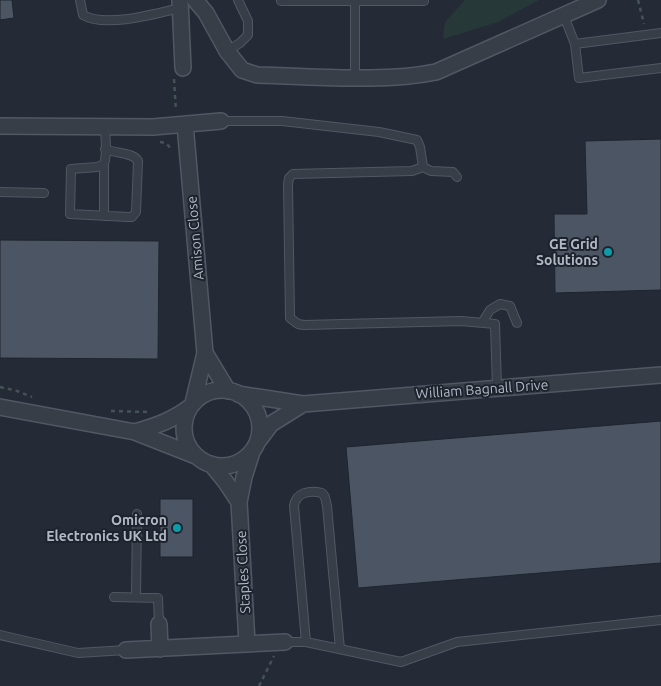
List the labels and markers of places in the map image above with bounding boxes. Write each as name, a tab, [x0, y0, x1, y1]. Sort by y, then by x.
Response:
place label: GE Grid Solutions	[536, 236, 598, 268]
marker: GE Grid Solutions	[602, 246, 614, 258]
place label: Omicron Electronics UK Ltd	[46, 512, 167, 544]
marker: Omicron Electronics UK Ltd	[171, 522, 183, 534]

